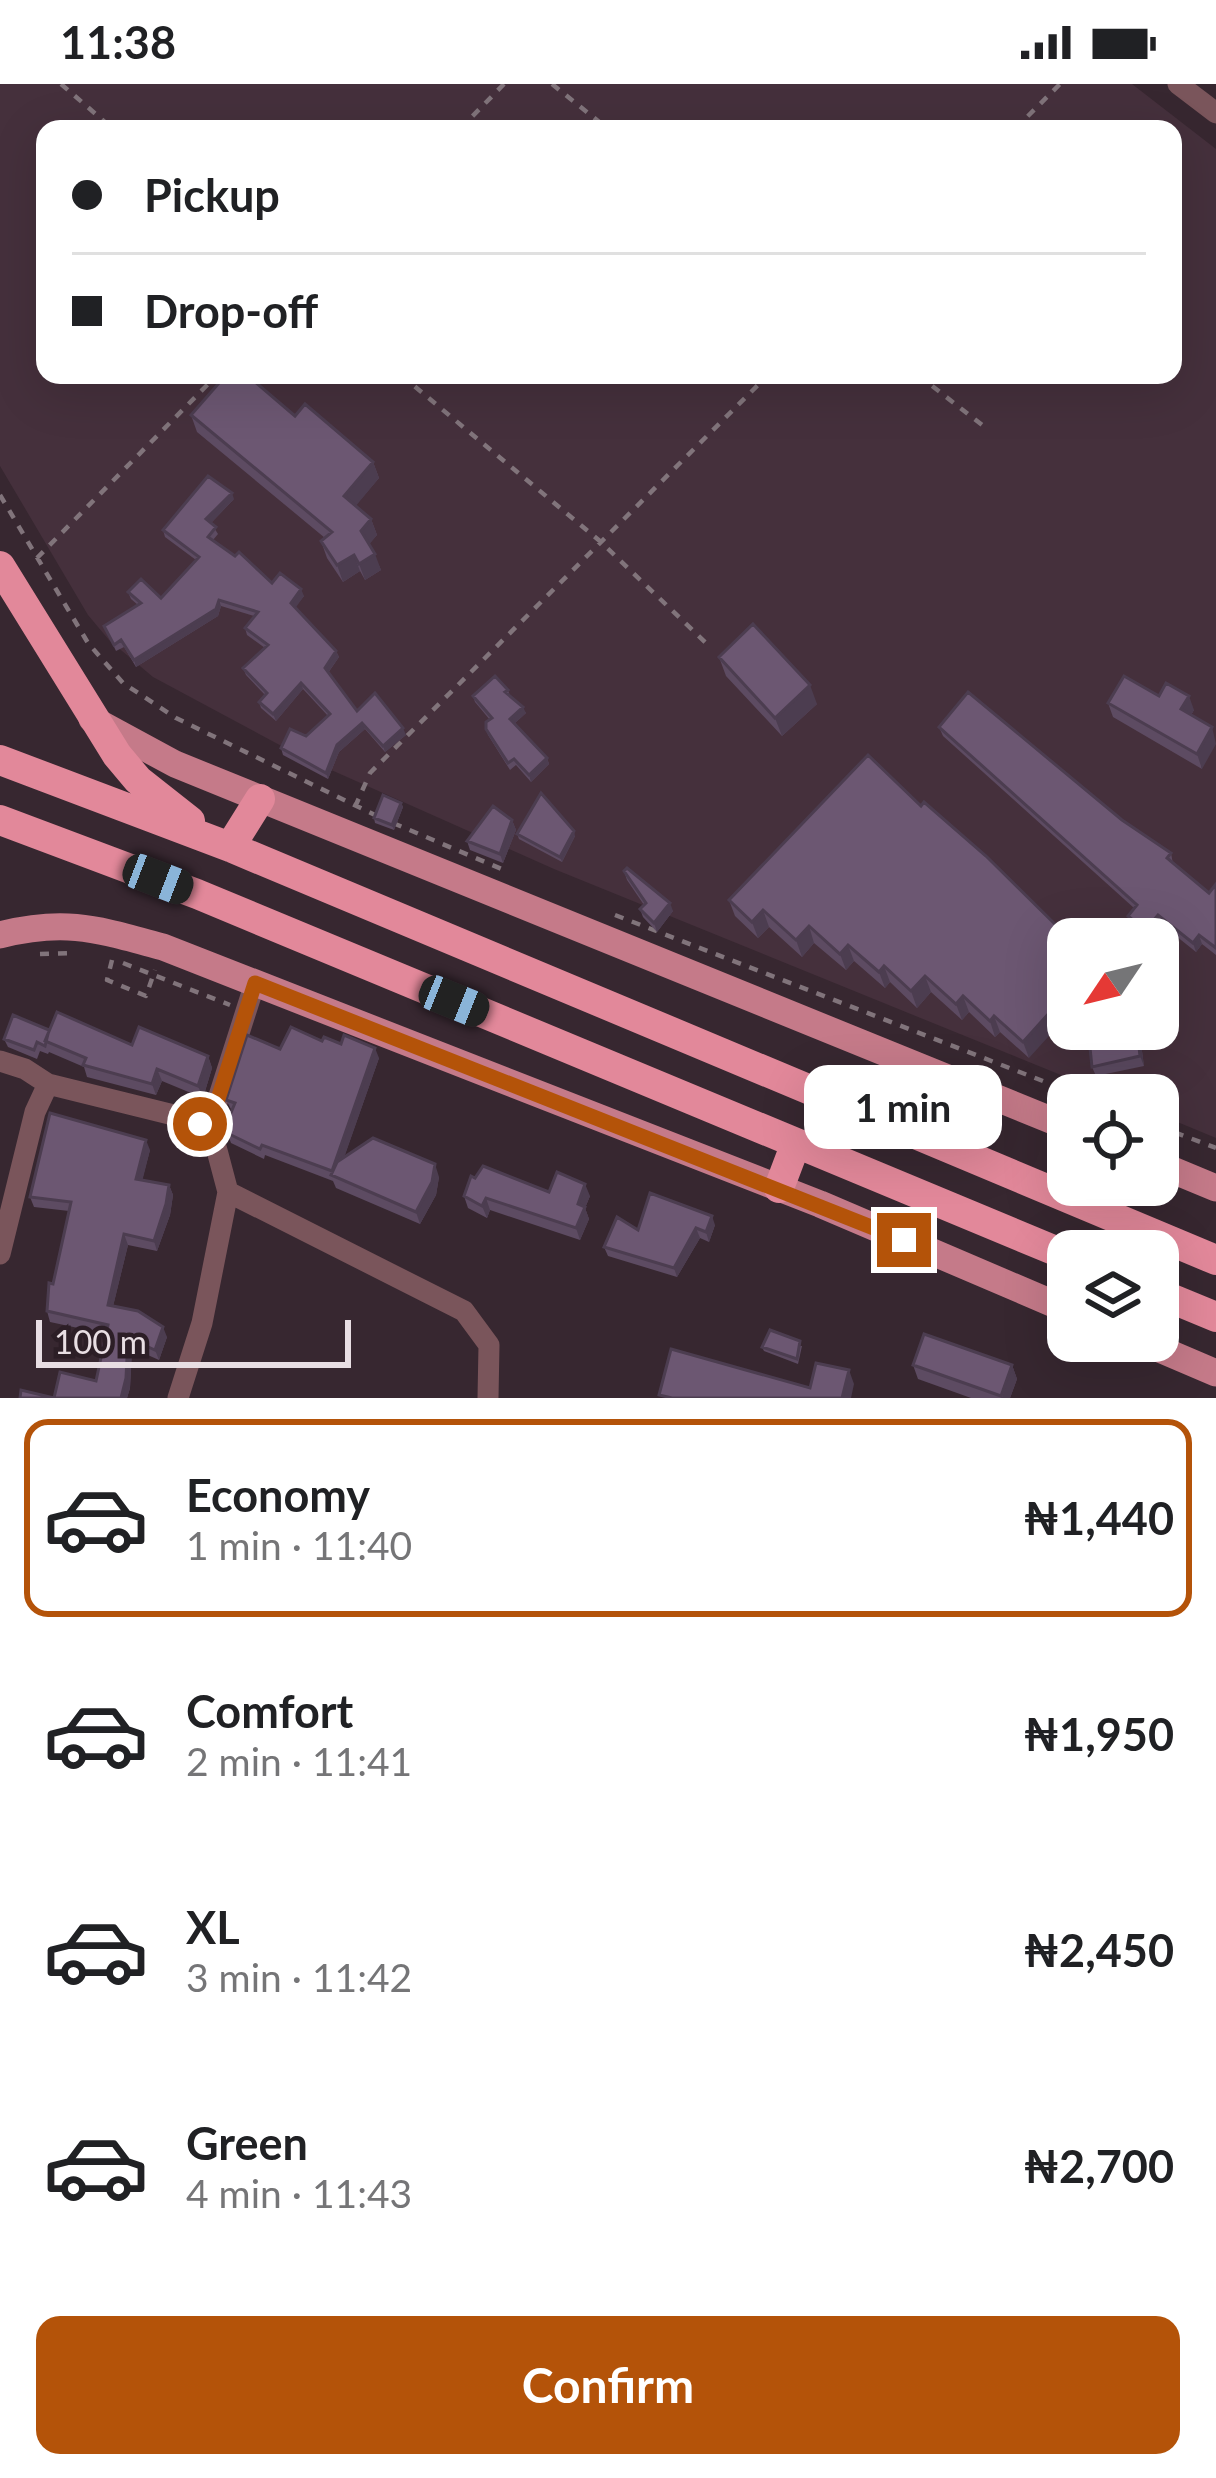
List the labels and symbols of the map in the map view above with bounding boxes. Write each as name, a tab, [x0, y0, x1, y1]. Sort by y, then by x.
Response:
car	[118, 849, 198, 909]
north arrow	[1047, 918, 1179, 1050]
car	[414, 971, 494, 1031]
callout: 1 min	[805, 1066, 1003, 1150]
route start	[173, 1097, 227, 1151]
route end	[877, 1213, 931, 1267]
scale bar	[36, 1314, 351, 1367]

